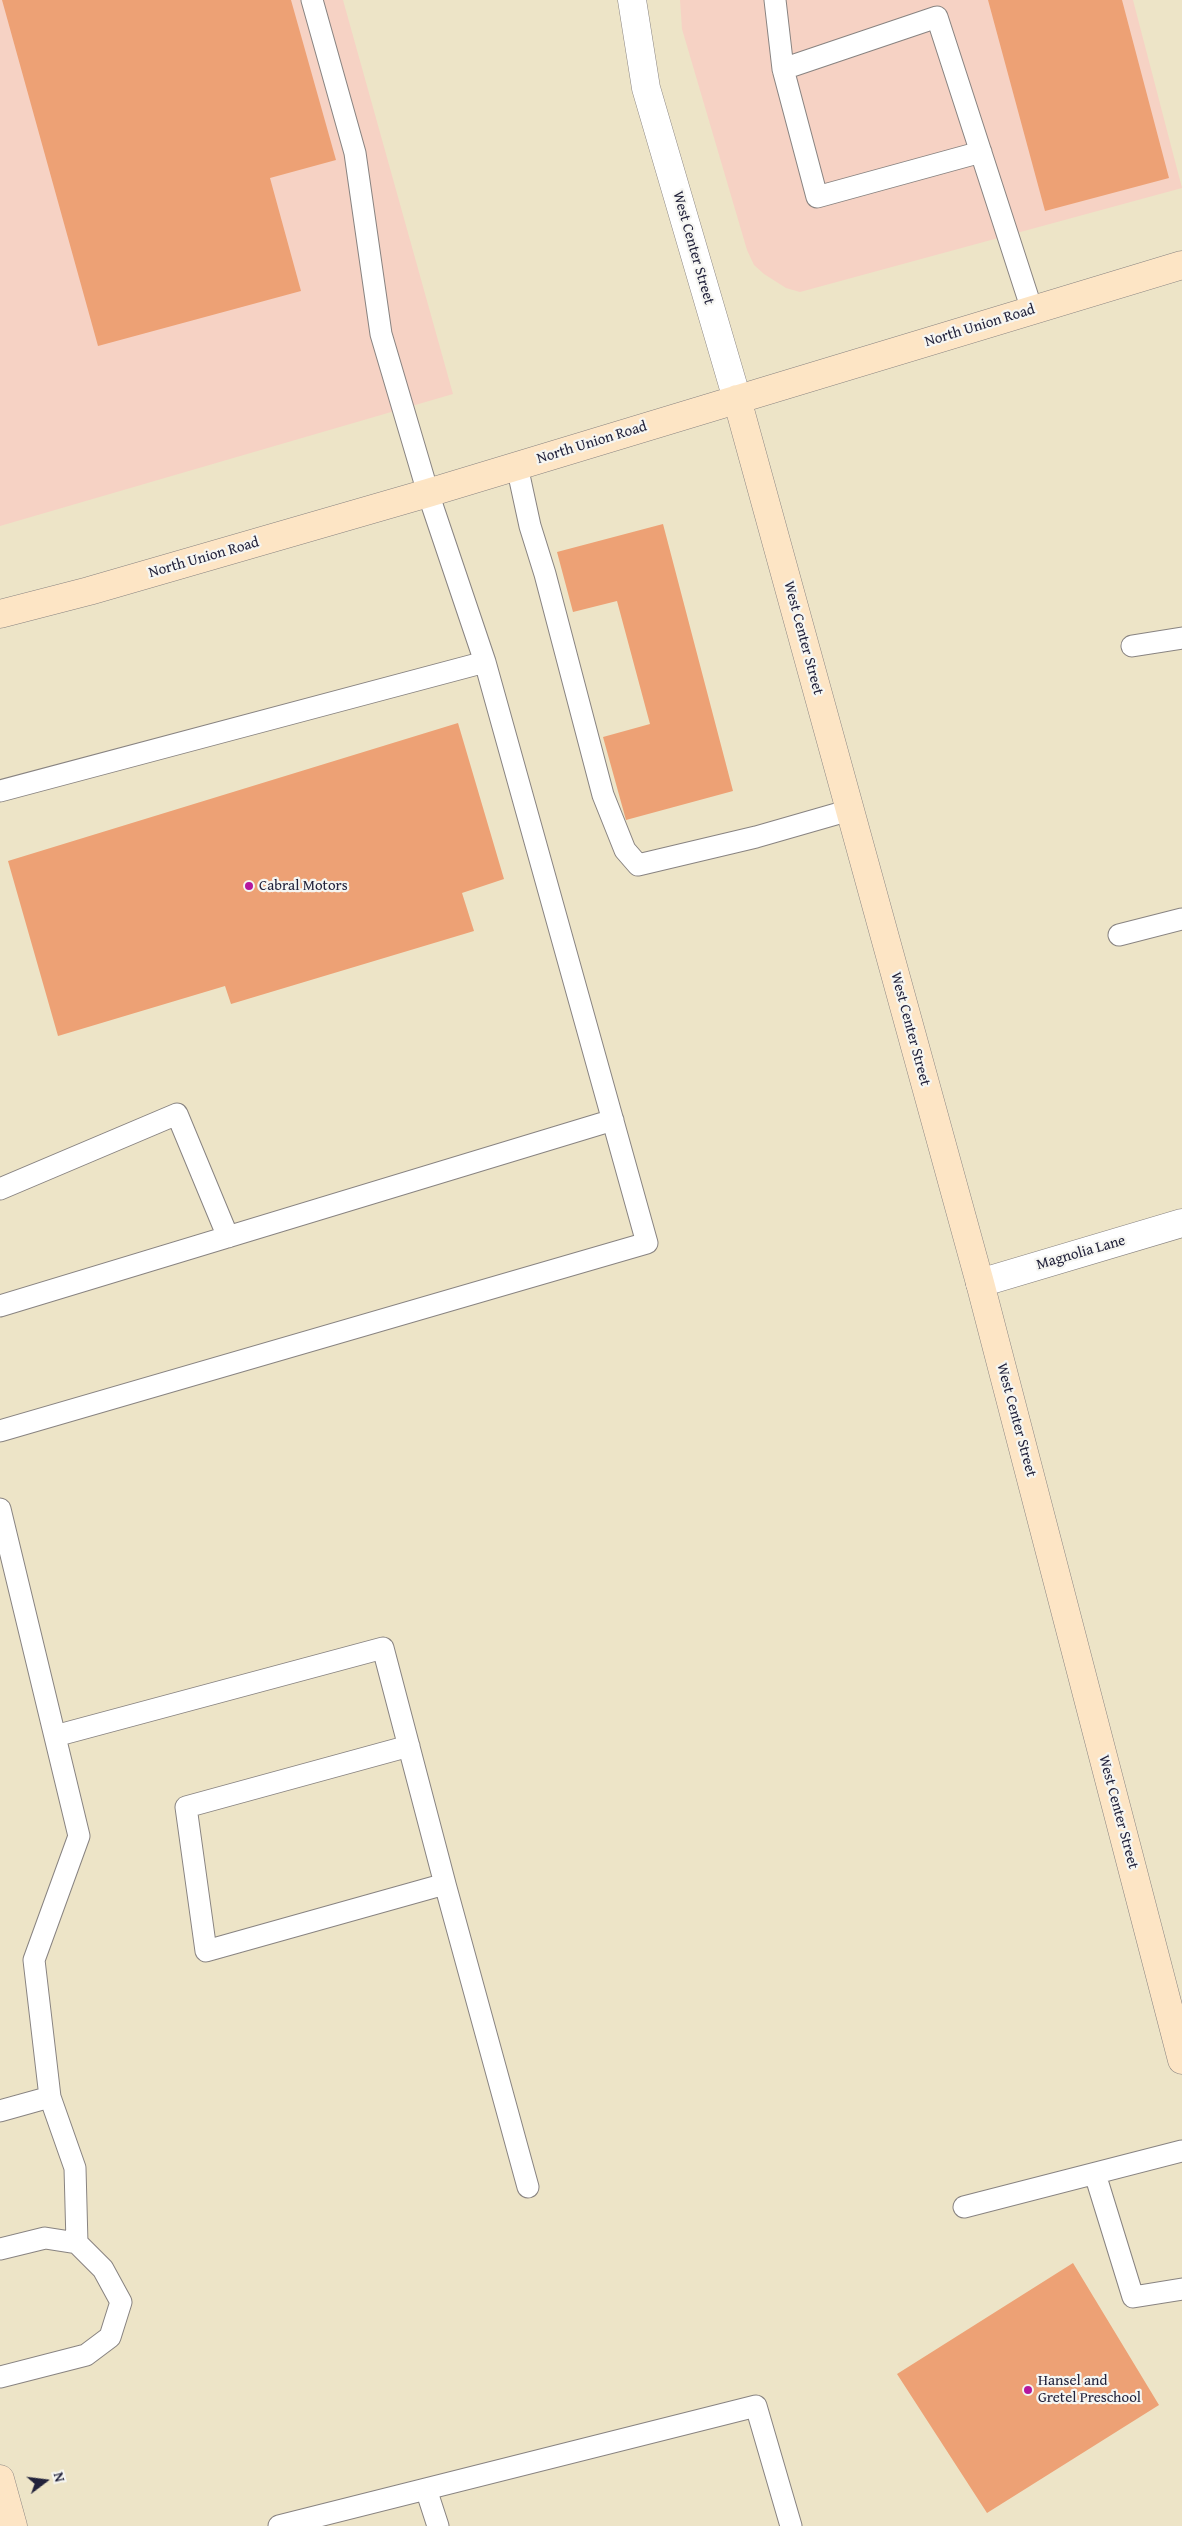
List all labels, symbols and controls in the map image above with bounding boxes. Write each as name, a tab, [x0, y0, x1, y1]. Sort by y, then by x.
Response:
street label: West Center Street	[668, 189, 718, 307]
street label: North Union Road	[923, 301, 1037, 351]
street label: North Union Road	[535, 418, 649, 468]
street label: North Union Road	[147, 534, 261, 582]
street label: West Center Street	[779, 579, 827, 697]
place label: Cabral Motors	[259, 877, 348, 895]
marker: Cabral Motors	[243, 880, 255, 892]
street label: West Center Street	[886, 970, 934, 1088]
street label: Magnolia Lane	[1034, 1232, 1128, 1274]
street label: West Center Street	[992, 1361, 1040, 1479]
street label: West Center Street	[1094, 1753, 1142, 1871]
place label: Hansel and Gretel Preschool	[1038, 2372, 1141, 2407]
marker: Hansel and Gretel Preschool	[1022, 2384, 1034, 2396]
north arrow	[20, 2456, 70, 2506]
text: N	[49, 2470, 70, 2484]

